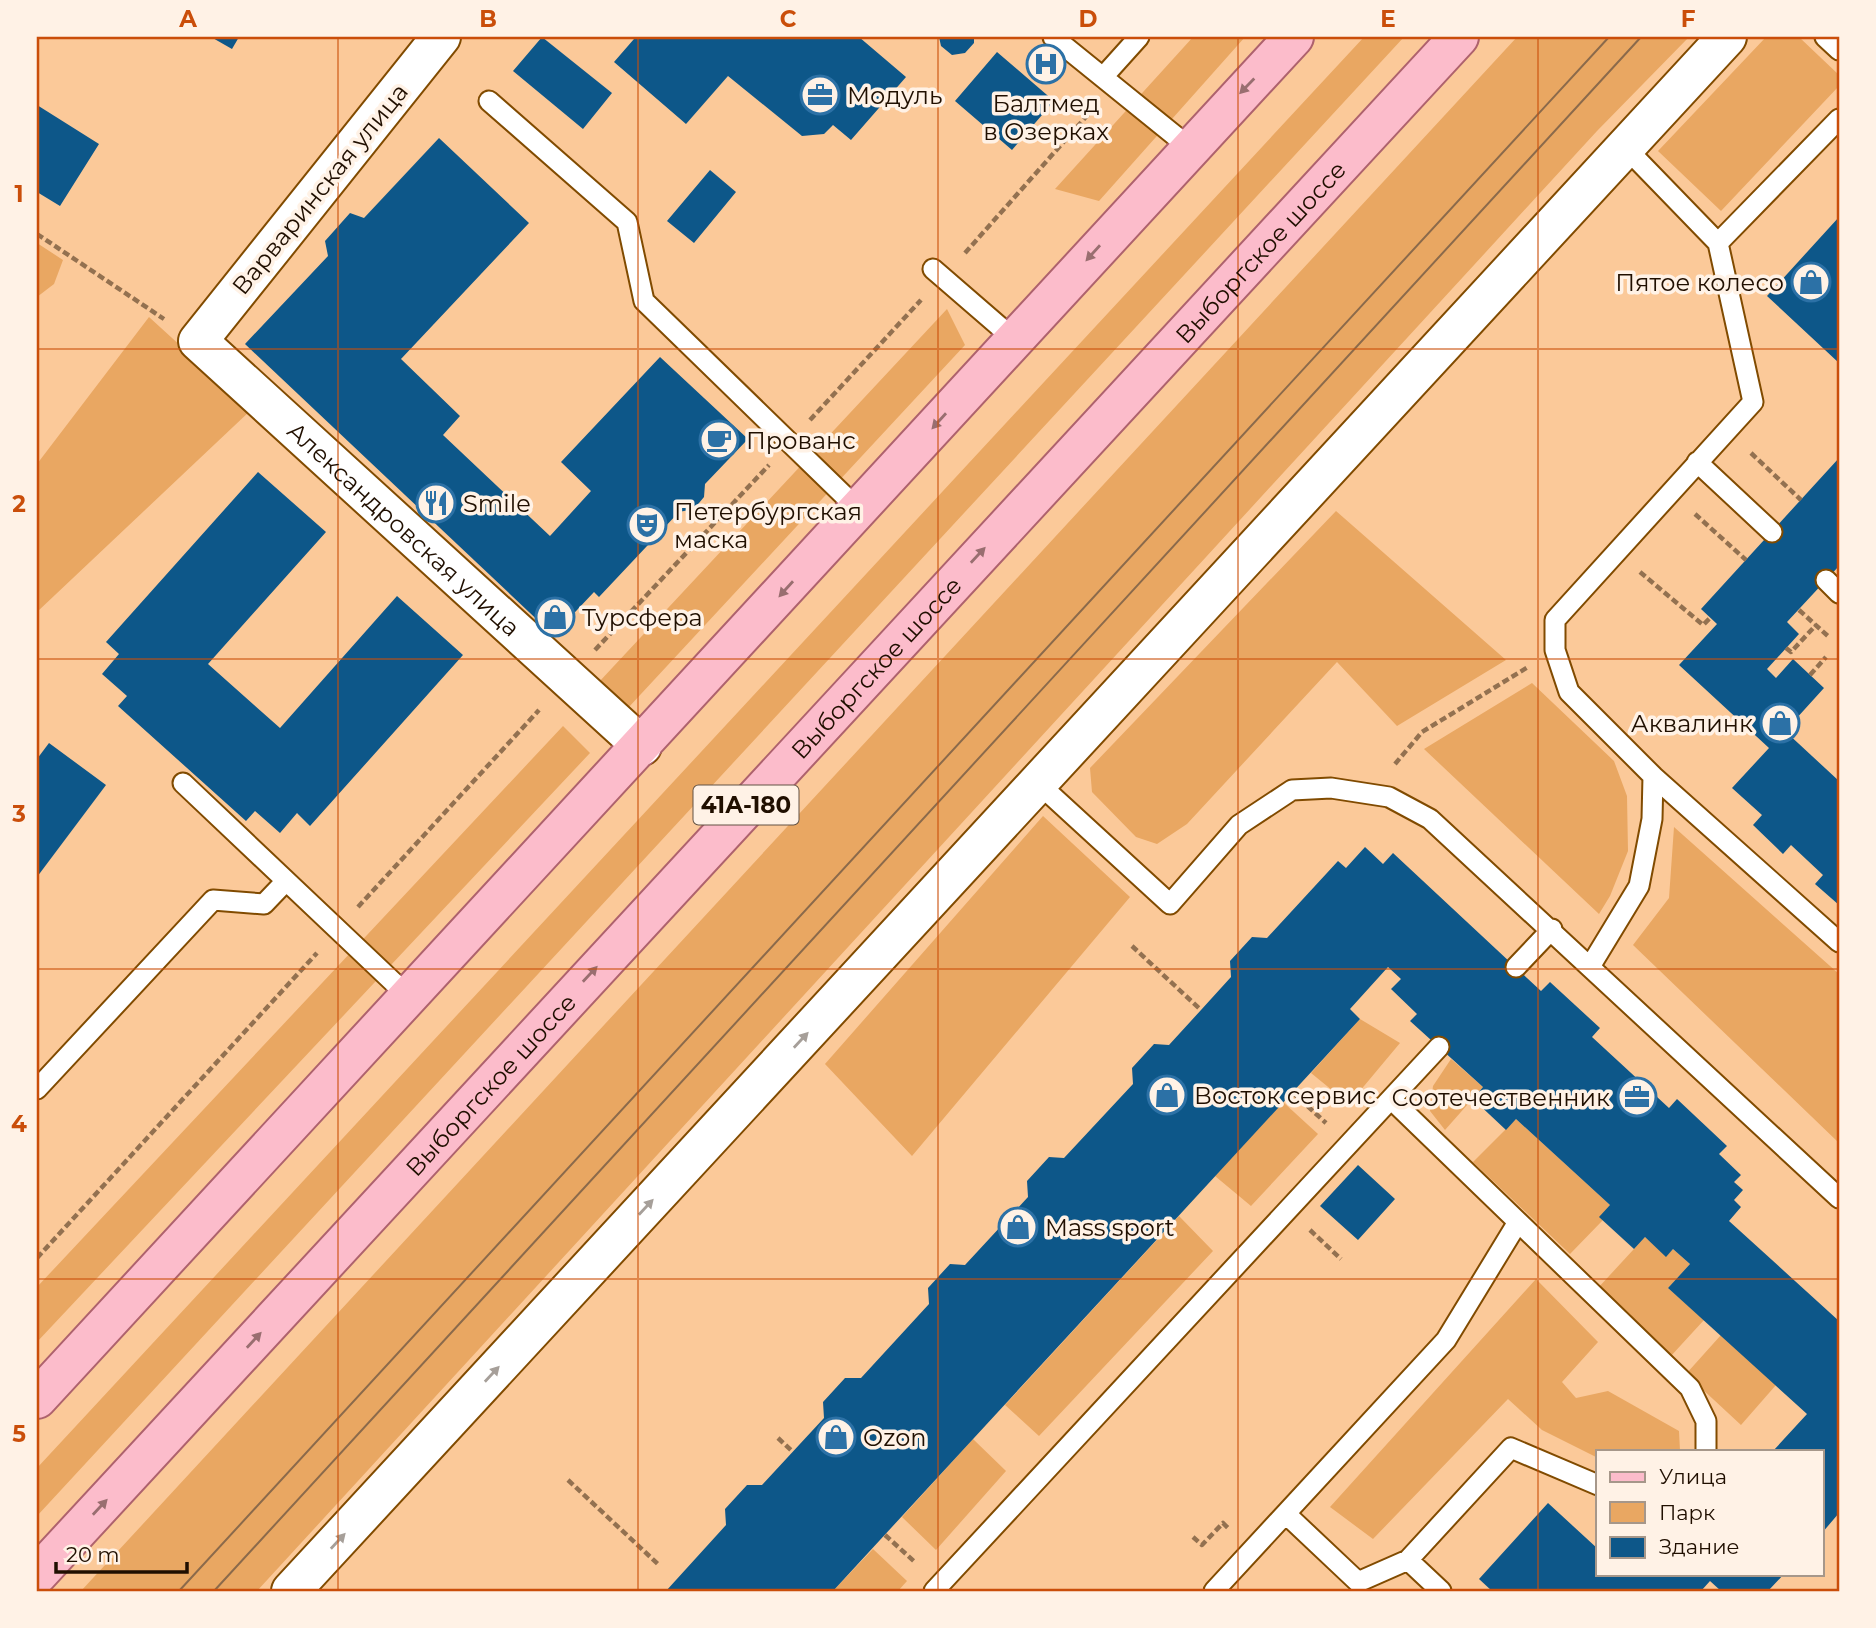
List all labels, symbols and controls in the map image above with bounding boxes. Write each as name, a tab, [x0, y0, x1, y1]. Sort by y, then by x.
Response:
text: A	[178, 5, 197, 33]
text: B	[479, 5, 497, 33]
text: C	[780, 5, 797, 33]
text: D	[1079, 5, 1098, 33]
text: E	[1380, 5, 1396, 33]
text: F	[1681, 5, 1696, 33]
hospital icon: Балтмед в Озерках	[1025, 43, 1067, 85]
office icon: Модуль	[799, 74, 841, 116]
one-way arrow	[1240, 77, 1256, 94]
street label: Варваринская улица	[226, 78, 414, 300]
place label: Модуль	[847, 81, 942, 110]
place label: Балтмед в Озерках	[983, 89, 1109, 146]
street label: Выборгское шоссе	[1169, 155, 1352, 349]
text: 1	[14, 180, 24, 208]
one-way arrow	[1085, 244, 1101, 261]
shop icon: Пятое колесо	[1790, 261, 1832, 303]
place label: Пятое колесо	[1615, 268, 1784, 297]
one-way arrow	[931, 412, 947, 430]
street label: Александровская улица	[282, 416, 526, 642]
cafe icon: Прованс	[698, 419, 740, 461]
place label: Прованс	[746, 426, 856, 455]
restaurant icon: Smile	[415, 482, 457, 524]
place label: Smile	[463, 489, 531, 518]
text: 2	[12, 490, 26, 518]
place label: Петербургская маска	[674, 497, 862, 554]
theatre icon: Петербургская маска	[626, 504, 668, 546]
one-way arrow	[970, 546, 986, 564]
street label: Выборгское шоссе	[785, 570, 967, 765]
one-way arrow	[778, 580, 794, 597]
shop icon: Турсфера	[534, 596, 576, 638]
place label: Турсфера	[582, 603, 703, 632]
shop icon: Аквалинк	[1759, 702, 1801, 744]
place label: Аквалинк	[1631, 709, 1753, 738]
road number: 41А-180	[694, 786, 798, 824]
text: 3	[11, 800, 26, 828]
one-way arrow	[582, 965, 598, 983]
street label: Выборгское шоссе	[399, 987, 582, 1182]
one-way arrow	[793, 1031, 809, 1049]
shop icon: Восток сервис	[1146, 1074, 1188, 1116]
office icon: Соотечественник	[1616, 1076, 1658, 1118]
place label: Восток сервис	[1194, 1081, 1376, 1110]
place label: Соотечественник	[1392, 1083, 1610, 1112]
text: 4	[11, 1110, 27, 1138]
one-way arrow	[638, 1199, 654, 1216]
shop icon: Mass sport	[997, 1206, 1039, 1248]
place label: Mass sport	[1045, 1213, 1175, 1242]
one-way arrow	[245, 1332, 261, 1349]
one-way arrow	[484, 1365, 500, 1383]
shop icon: Ozon	[815, 1416, 857, 1458]
text: 5	[12, 1420, 26, 1448]
place label: Ozon	[863, 1423, 926, 1452]
legend	[1596, 1450, 1824, 1576]
text: Улица	[1659, 1464, 1727, 1489]
one-way arrow	[91, 1499, 107, 1516]
text: Парк	[1659, 1500, 1715, 1525]
scale bar	[56, 1530, 187, 1574]
one-way arrow	[329, 1533, 345, 1550]
text: Здание	[1659, 1534, 1740, 1559]
text: 20 m	[66, 1542, 120, 1567]

